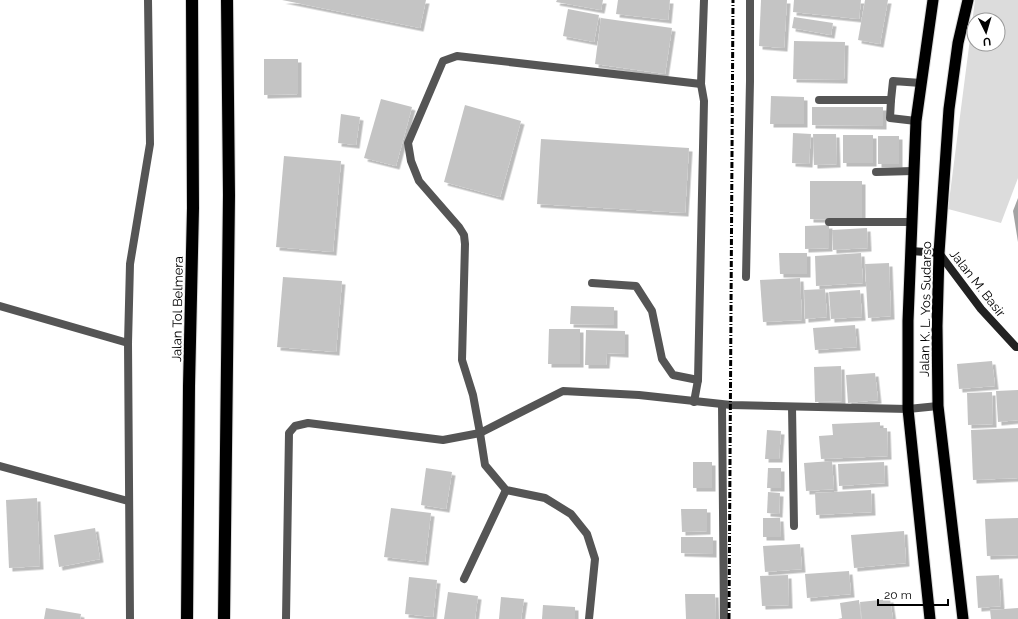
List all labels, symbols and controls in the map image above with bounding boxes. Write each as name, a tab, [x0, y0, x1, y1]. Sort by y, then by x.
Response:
north arrow	[966, 12, 1006, 52]
text: U	[982, 35, 992, 48]
street label: Jalan K. L. Yos Sudarso	[917, 241, 934, 377]
street label: Jalan M. Basir	[947, 247, 1009, 320]
street label: Jalan Tol Belmera	[169, 256, 186, 362]
scale bar	[878, 581, 948, 607]
text: 20 m	[884, 588, 912, 602]

